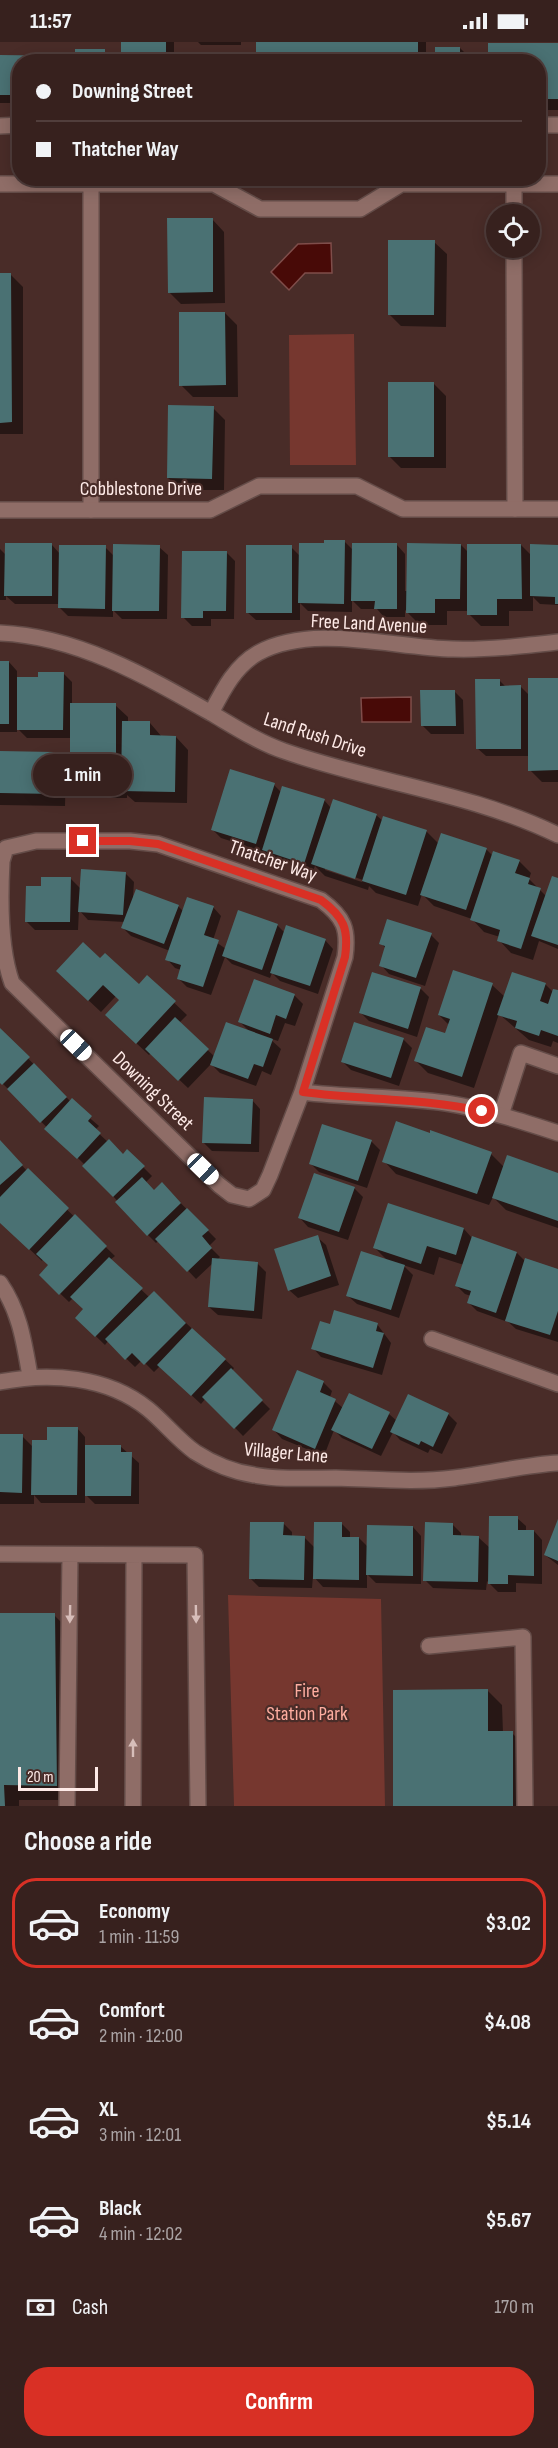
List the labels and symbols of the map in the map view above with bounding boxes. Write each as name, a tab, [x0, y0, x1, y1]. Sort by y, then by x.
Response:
street label: Cobblestone Drive	[80, 477, 202, 501]
street label: Free Land Avenue	[310, 609, 428, 639]
street label: Land Rush Drive	[261, 707, 369, 763]
callout: 1 min	[34, 754, 132, 796]
route end	[69, 827, 96, 854]
street label: Thatcher Way	[226, 835, 320, 887]
car	[57, 1026, 95, 1064]
street label: Downing Street	[107, 1046, 199, 1136]
route start	[468, 1097, 495, 1124]
car	[184, 1150, 222, 1188]
street label: Villager Lane	[243, 1437, 329, 1469]
one-way arrow	[65, 1604, 74, 1623]
one-way arrow	[191, 1604, 200, 1623]
park label: Fire Station Park	[266, 1679, 348, 1726]
one-way arrow	[128, 1738, 138, 1757]
scale bar	[18, 1764, 98, 1792]

